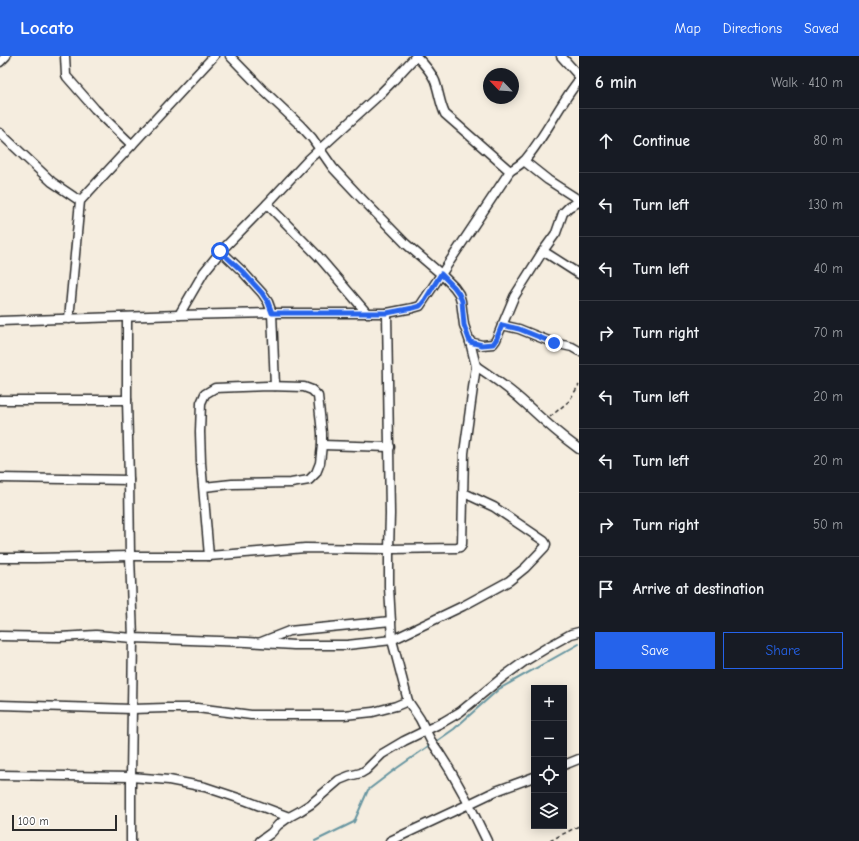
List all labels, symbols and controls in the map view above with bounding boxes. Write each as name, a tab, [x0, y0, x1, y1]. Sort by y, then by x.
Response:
text: Locato	[20, 17, 74, 39]
text: Map	[674, 20, 701, 37]
text: Directions	[723, 20, 782, 37]
text: Saved	[804, 20, 839, 37]
north arrow	[483, 68, 519, 104]
text: 6 min	[595, 73, 637, 92]
text: Walk · 410 m	[771, 75, 843, 90]
icon: ahead	[595, 130, 617, 152]
text: Continue	[633, 132, 690, 150]
text: 80 m	[813, 133, 843, 148]
icon: left	[595, 194, 617, 216]
text: Turn left	[633, 196, 689, 214]
text: 130 m	[808, 197, 843, 212]
route start	[211, 242, 229, 260]
icon: left	[595, 258, 617, 280]
text: Turn left	[633, 260, 689, 278]
text: 40 m	[814, 261, 843, 276]
icon: right	[595, 322, 617, 344]
text: Turn right	[633, 324, 699, 342]
text: 70 m	[814, 325, 843, 340]
route end	[545, 334, 563, 352]
icon: left	[595, 386, 617, 408]
text: Turn left	[633, 388, 689, 406]
text: 20 m	[813, 389, 843, 404]
icon: left	[595, 450, 617, 472]
text: Turn left	[633, 452, 689, 470]
text: 20 m	[813, 453, 843, 468]
icon: right	[595, 514, 617, 536]
text: Turn right	[633, 516, 699, 534]
text: 50 m	[813, 517, 843, 532]
icon: arrive	[595, 578, 617, 600]
text: Arrive at destination	[633, 580, 764, 598]
button: Save	[595, 632, 715, 669]
button: Share	[723, 632, 843, 669]
map controls	[531, 685, 567, 829]
button: +	[531, 685, 567, 721]
button: −	[531, 721, 567, 757]
button: locate	[531, 757, 567, 793]
button: layers	[531, 793, 567, 829]
scale bar	[12, 813, 117, 832]
text: 100 m	[18, 815, 49, 828]

